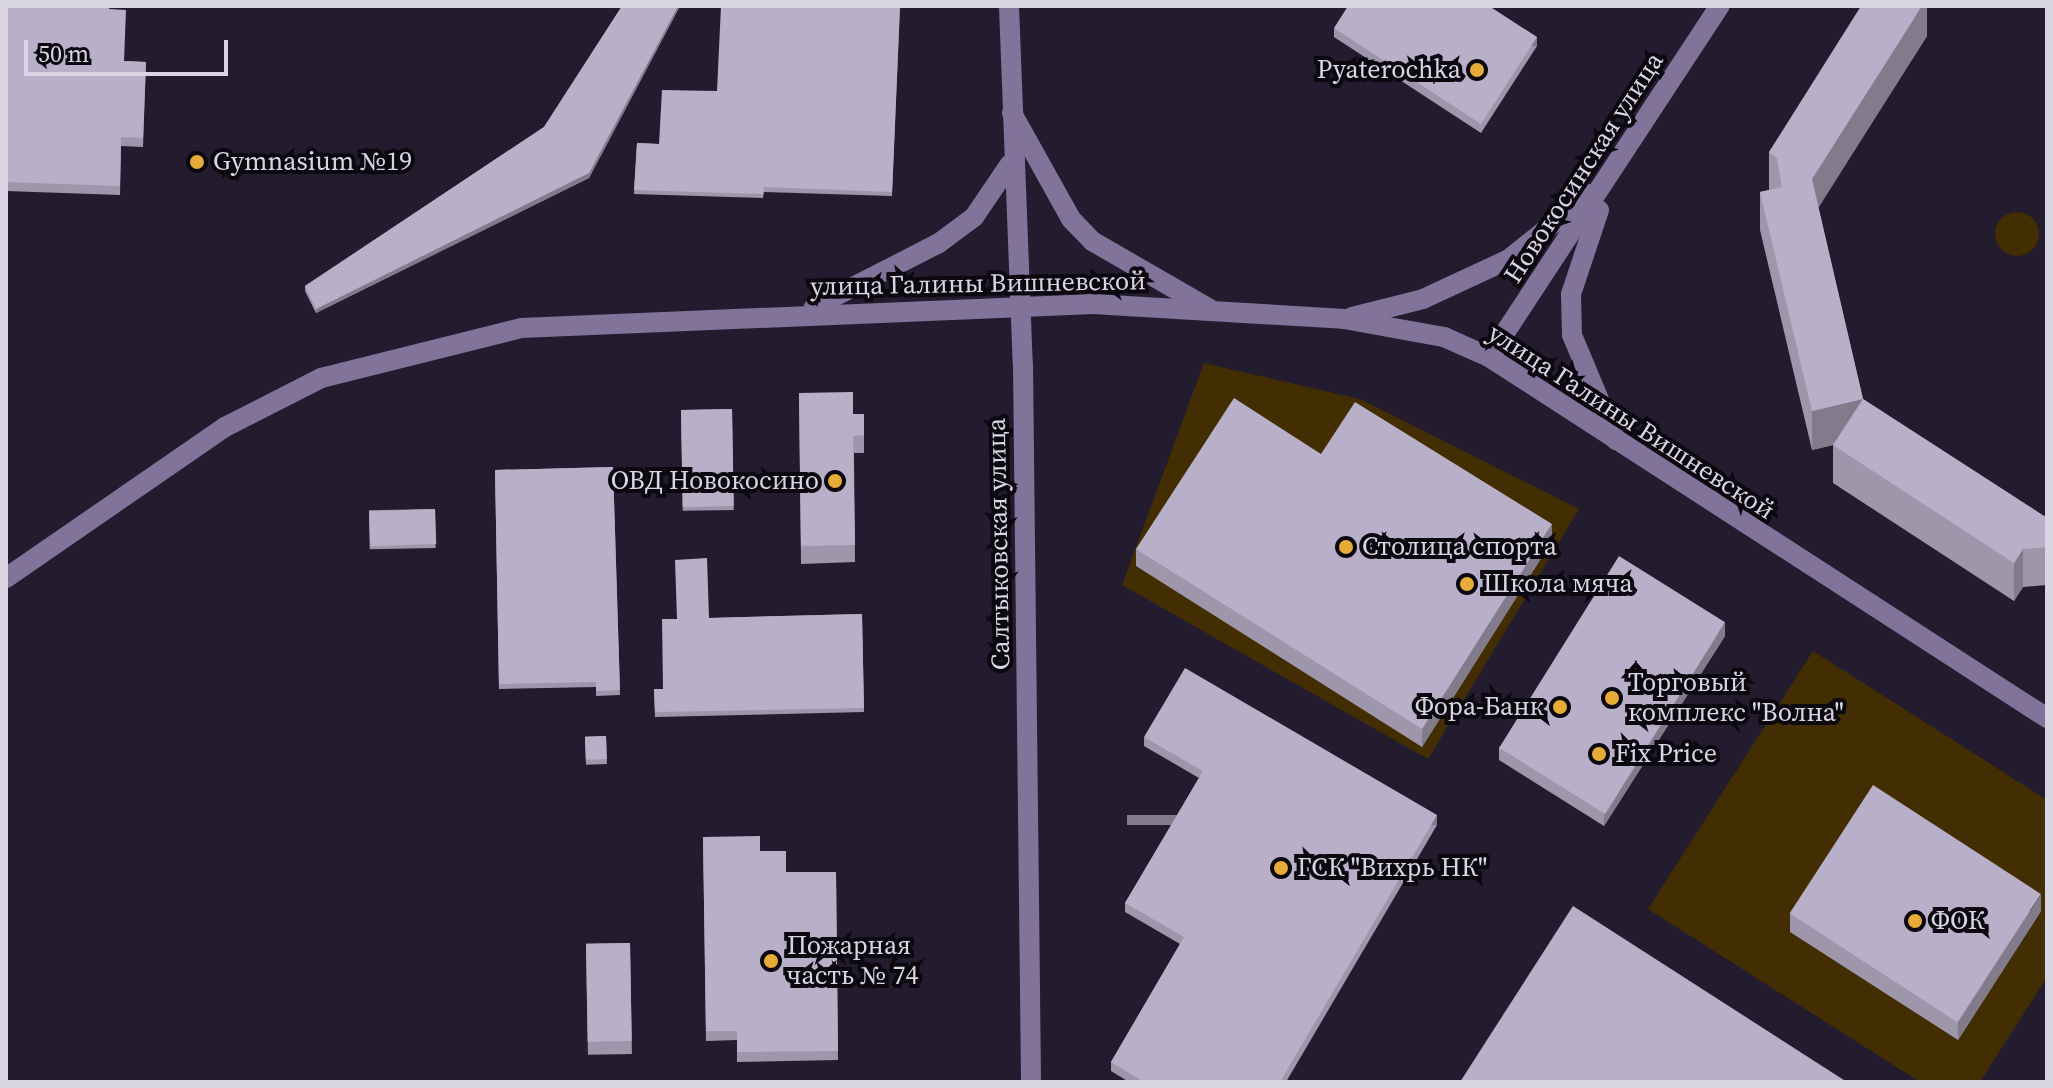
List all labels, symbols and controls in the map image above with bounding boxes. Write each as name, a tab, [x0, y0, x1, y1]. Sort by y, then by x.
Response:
scale bar	[28, 24, 232, 74]
text: 50 m	[38, 37, 89, 70]
street label: Новокосинская улица	[1498, 47, 1670, 289]
place label: Pyaterochka	[1317, 54, 1461, 86]
marker: Pyaterochka	[1468, 61, 1486, 79]
place label: Gymnasium №19	[213, 146, 412, 178]
marker: Gymnasium №19	[188, 153, 206, 171]
street label: улица Галины Вишневской	[810, 265, 1146, 303]
street label: улица Галины Вишневской	[1482, 318, 1780, 526]
street label: Салтыковская улица	[981, 418, 1017, 670]
place label: ОВД Новокосино	[611, 465, 819, 497]
marker: ОВД Новокосино	[826, 472, 844, 490]
place label: Столица спорта	[1362, 531, 1557, 563]
marker: Столица спорта	[1337, 538, 1355, 556]
place label: Школа мяча	[1483, 568, 1633, 600]
marker: Школа мяча	[1458, 575, 1476, 593]
place label: Торговый комплекс "Волна"	[1628, 667, 1844, 728]
marker: Торговый комплекс "Волна"	[1603, 689, 1621, 707]
place label: Фора-Банк	[1415, 691, 1544, 723]
marker: Фора-Банк	[1551, 698, 1569, 716]
place label: Fix Price	[1615, 738, 1717, 770]
marker: Fix Price	[1590, 745, 1608, 763]
place label: ГСК "Вихрь НК"	[1297, 852, 1487, 884]
marker: ГСК "Вихрь НК"	[1272, 859, 1290, 877]
place label: ФОК	[1931, 905, 1985, 937]
marker: ФОК	[1906, 912, 1924, 930]
place label: Пожарная часть № 74	[787, 930, 919, 992]
marker: Пожарная часть № 74	[762, 952, 780, 970]

